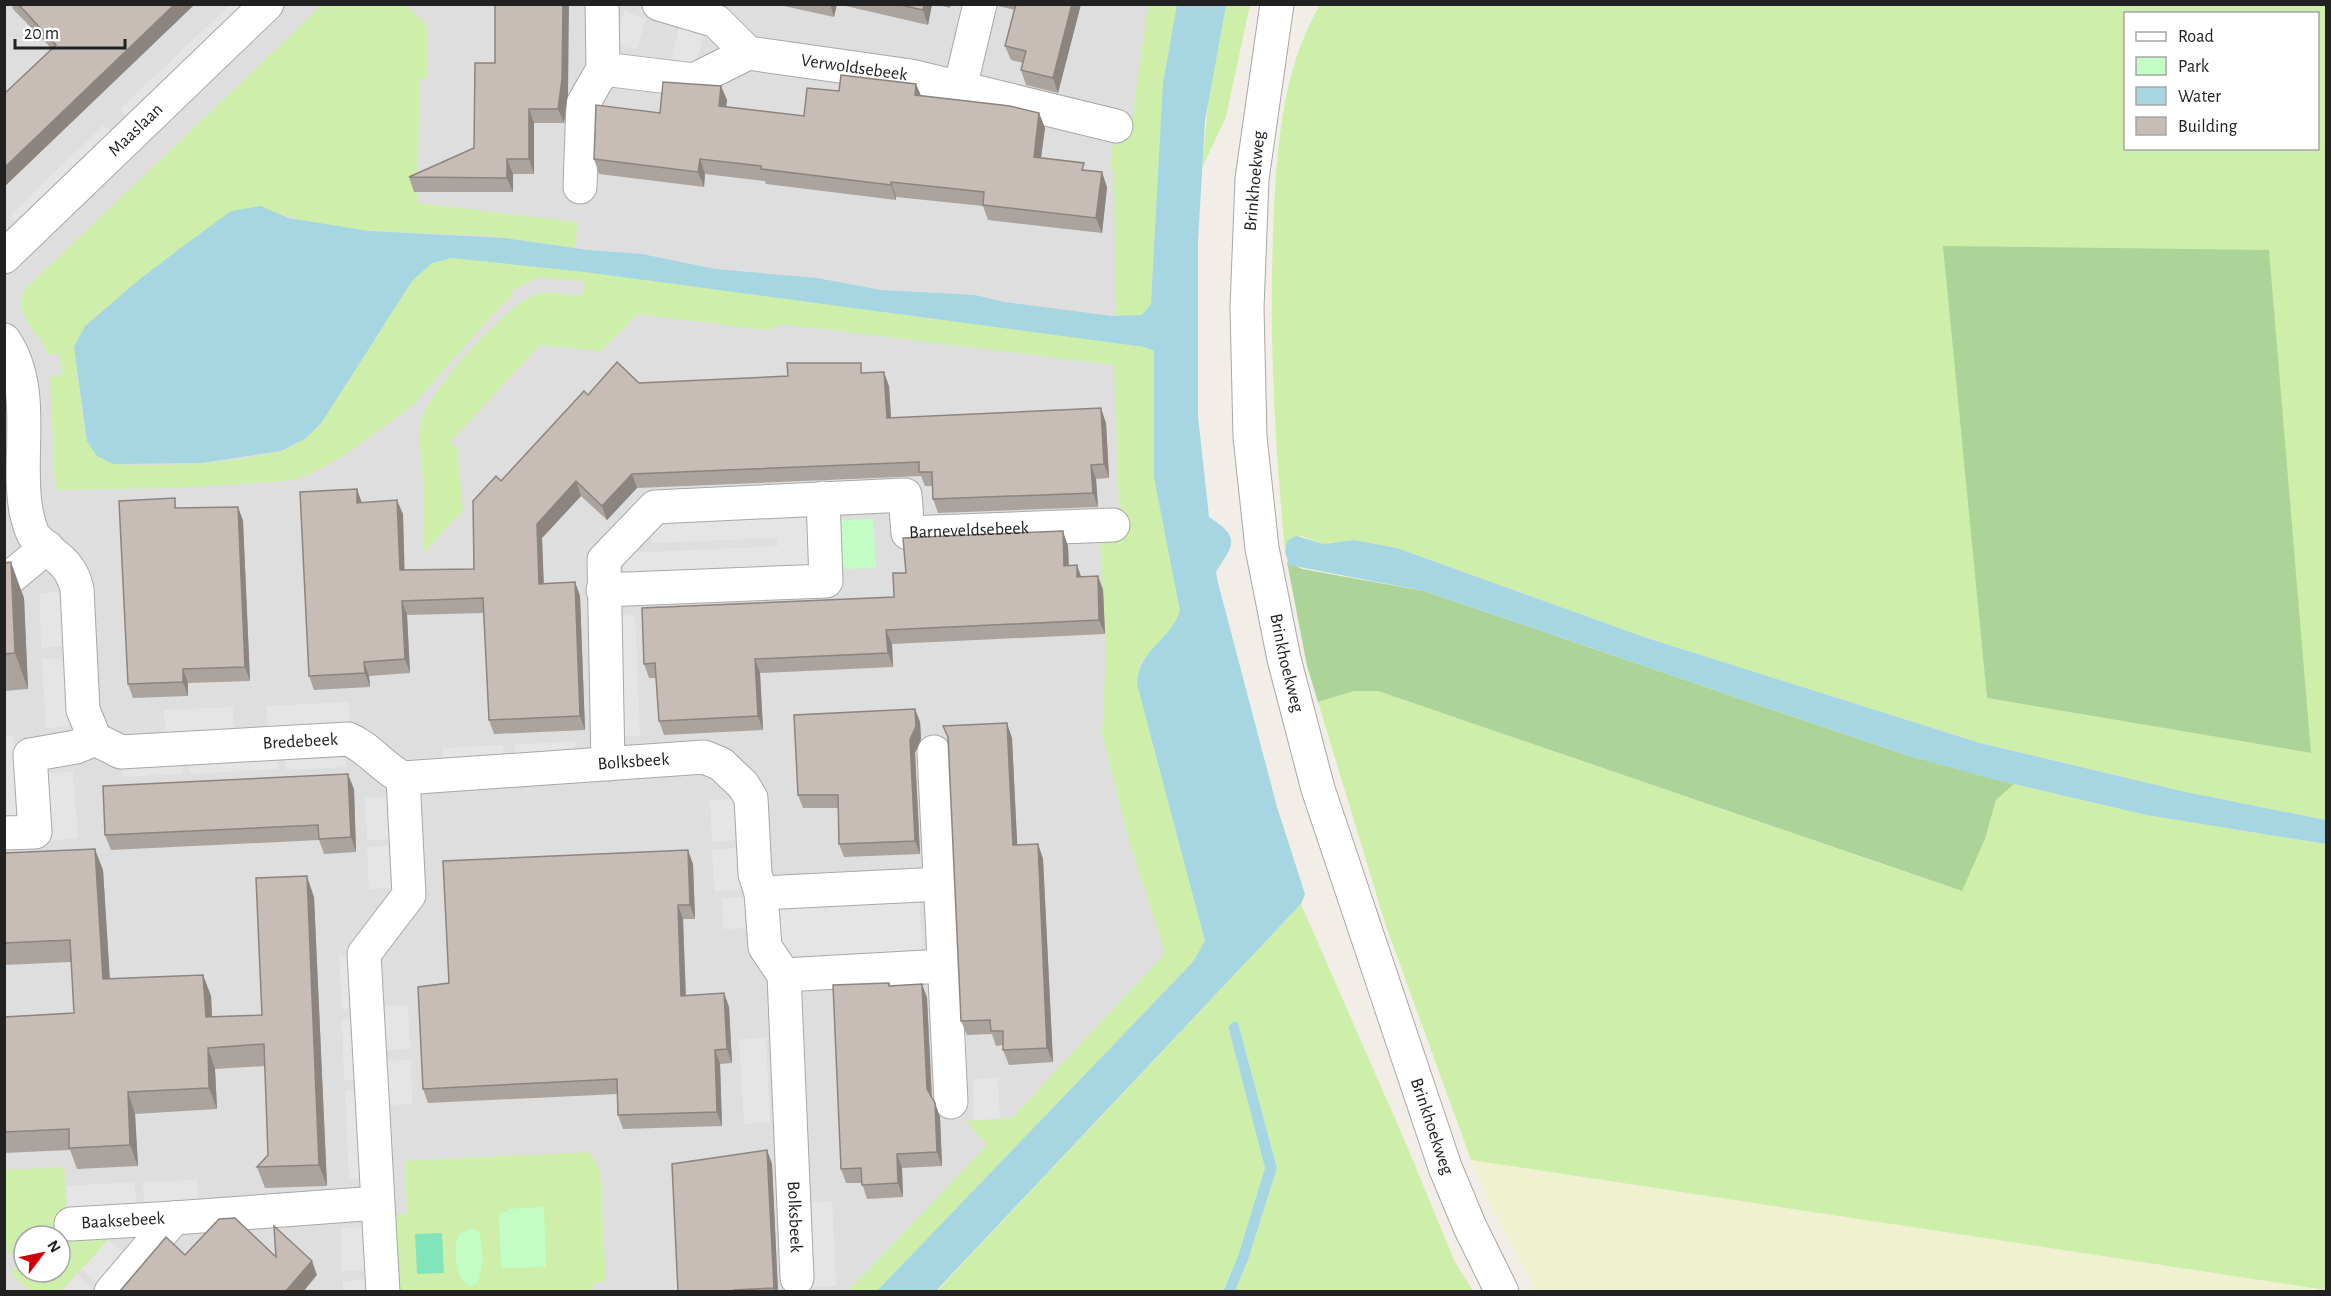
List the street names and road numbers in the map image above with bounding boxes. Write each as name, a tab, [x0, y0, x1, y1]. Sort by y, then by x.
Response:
street label: Verwoldsebeek	[800, 52, 909, 85]
street label: Maaslaan	[105, 100, 166, 160]
street label: Brinkhoekweg	[1242, 130, 1268, 232]
street label: Barneveldsebeek	[909, 519, 1030, 542]
street label: Brinkhoekweg	[1266, 612, 1307, 714]
street label: Bredebeek	[262, 731, 339, 753]
street label: Bolksbeek	[597, 750, 671, 773]
street label: Brinkhoekweg	[1407, 1076, 1456, 1178]
street label: Bolksbeek	[784, 1181, 805, 1254]
street label: Baaksebeek	[81, 1210, 166, 1232]

